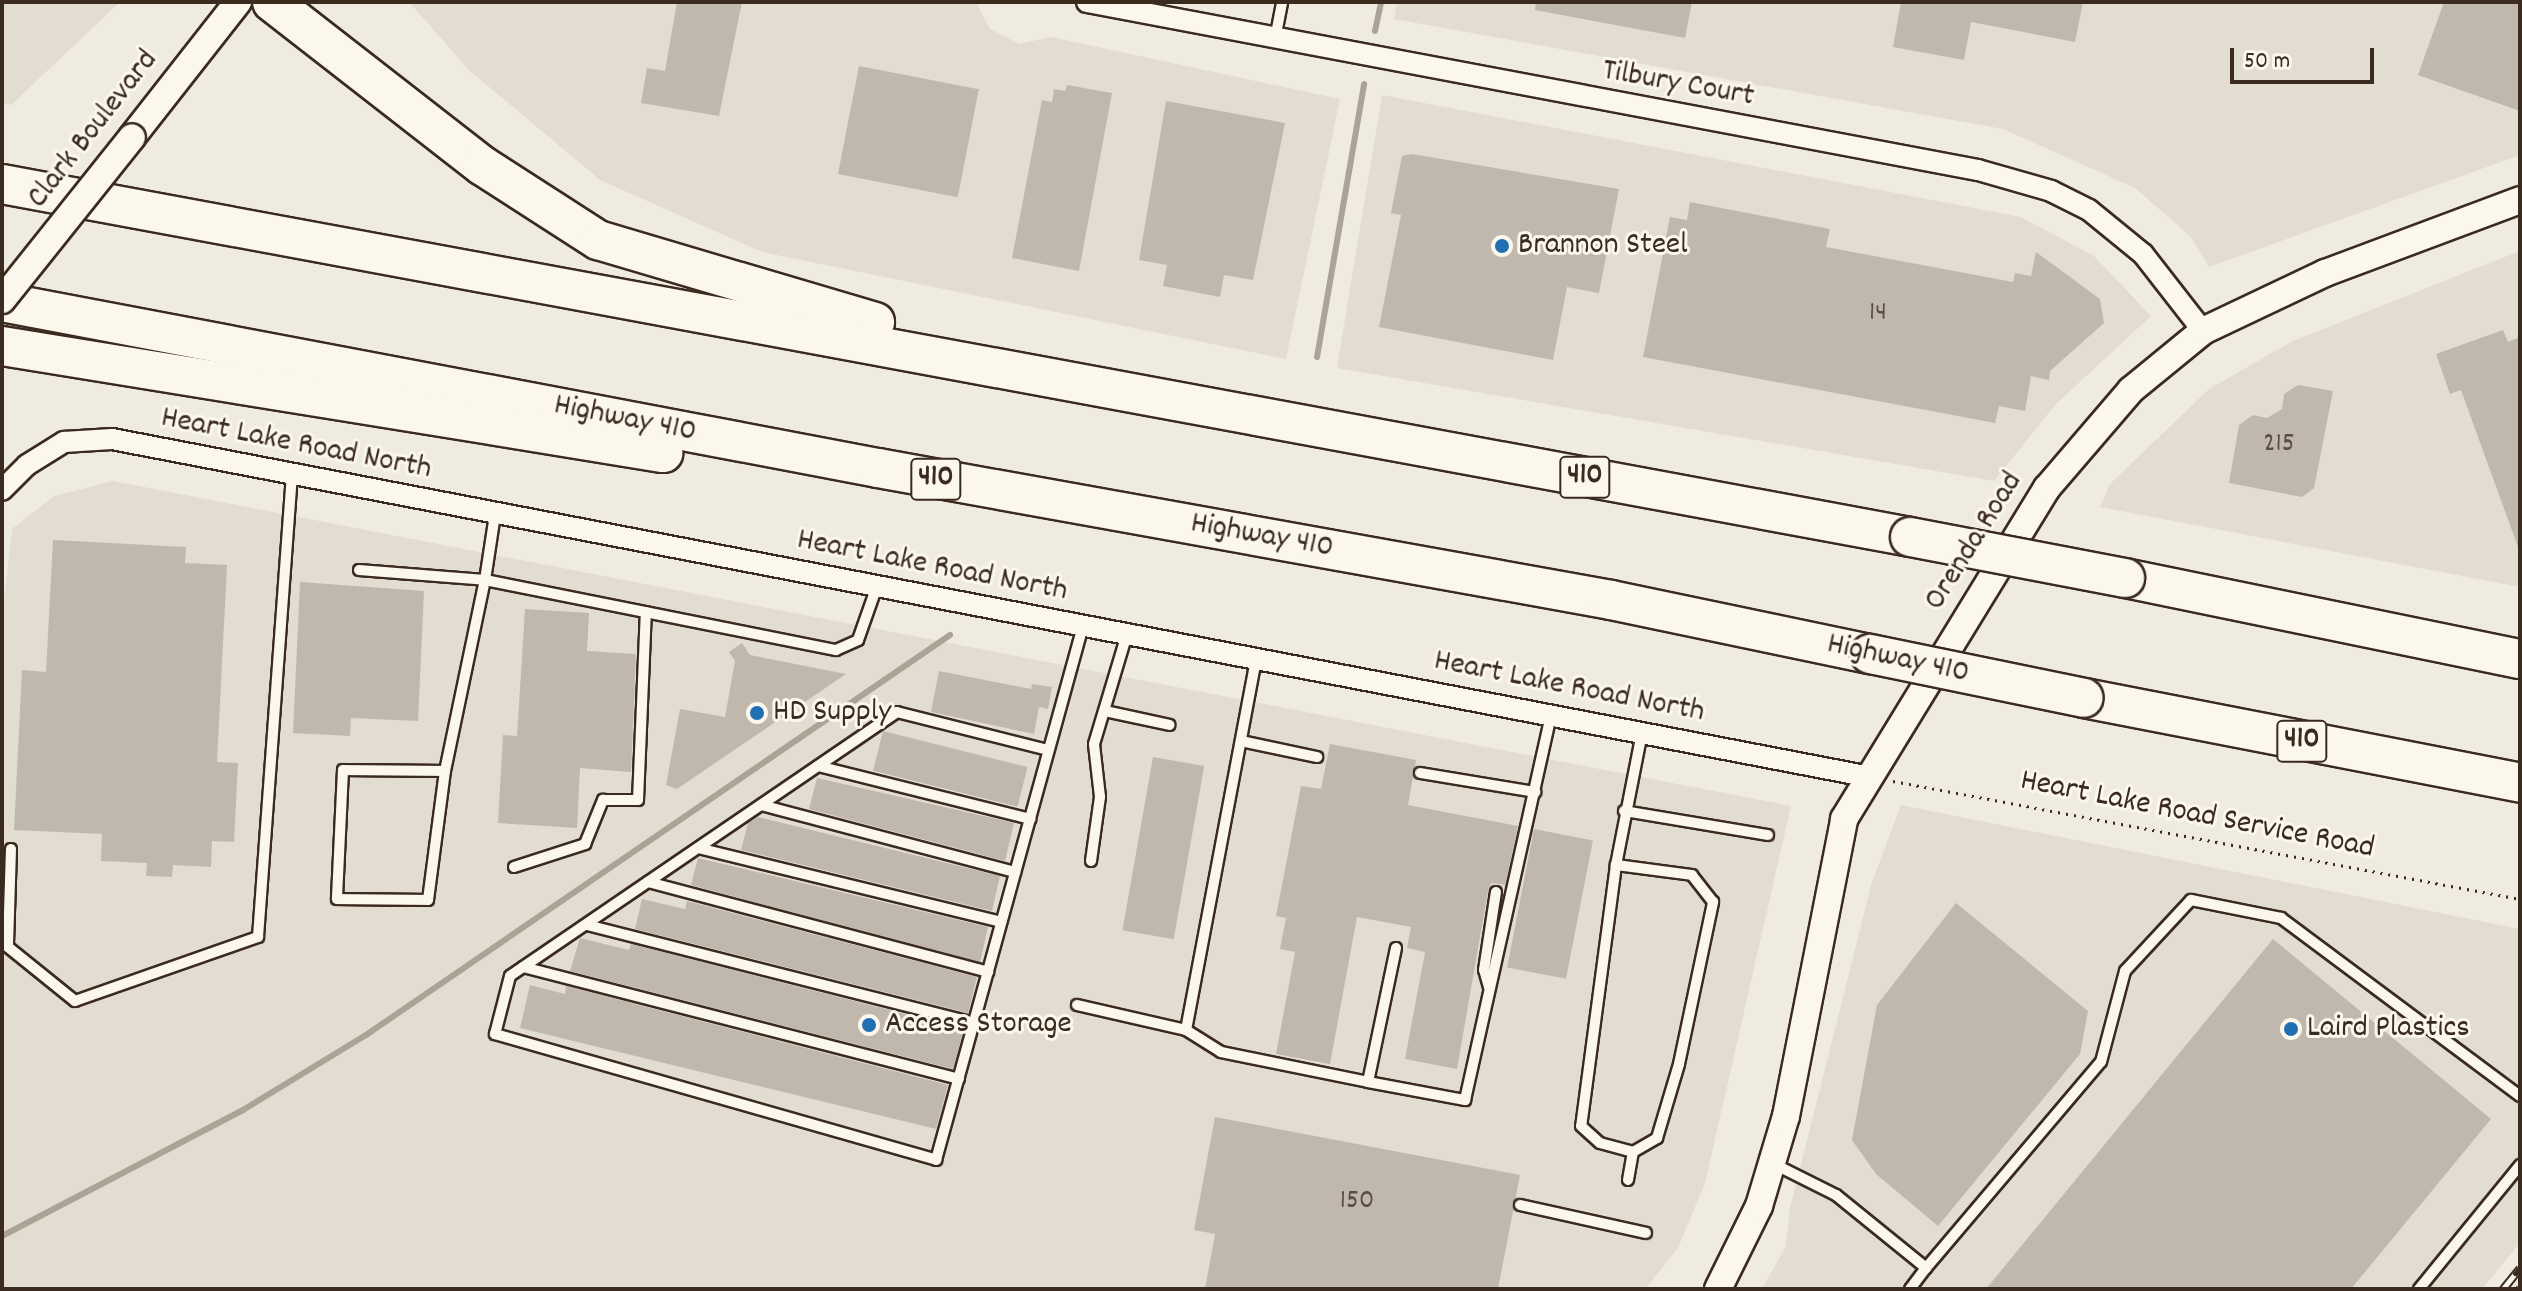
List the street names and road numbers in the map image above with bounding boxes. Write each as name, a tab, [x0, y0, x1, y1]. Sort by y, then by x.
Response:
street label: Clark Boulevard	[20, 43, 168, 217]
street label: Tilbury Court	[1599, 53, 1757, 117]
street label: Highway 410	[550, 387, 700, 453]
street label: Heart Lake Road North	[158, 400, 434, 490]
road number: 410	[1559, 451, 1611, 503]
road number: 410	[910, 453, 962, 505]
street label: Orenda Road	[1917, 466, 2033, 618]
street label: Highway 410	[1187, 506, 1337, 568]
street label: Heart Lake Road North	[794, 522, 1070, 612]
street label: Highway 410	[1823, 626, 1973, 694]
street label: Heart Lake Road North	[1431, 643, 1707, 733]
road number: 410	[2276, 715, 2328, 767]
street label: Heart Lake Road Service Road	[2017, 763, 2377, 869]

